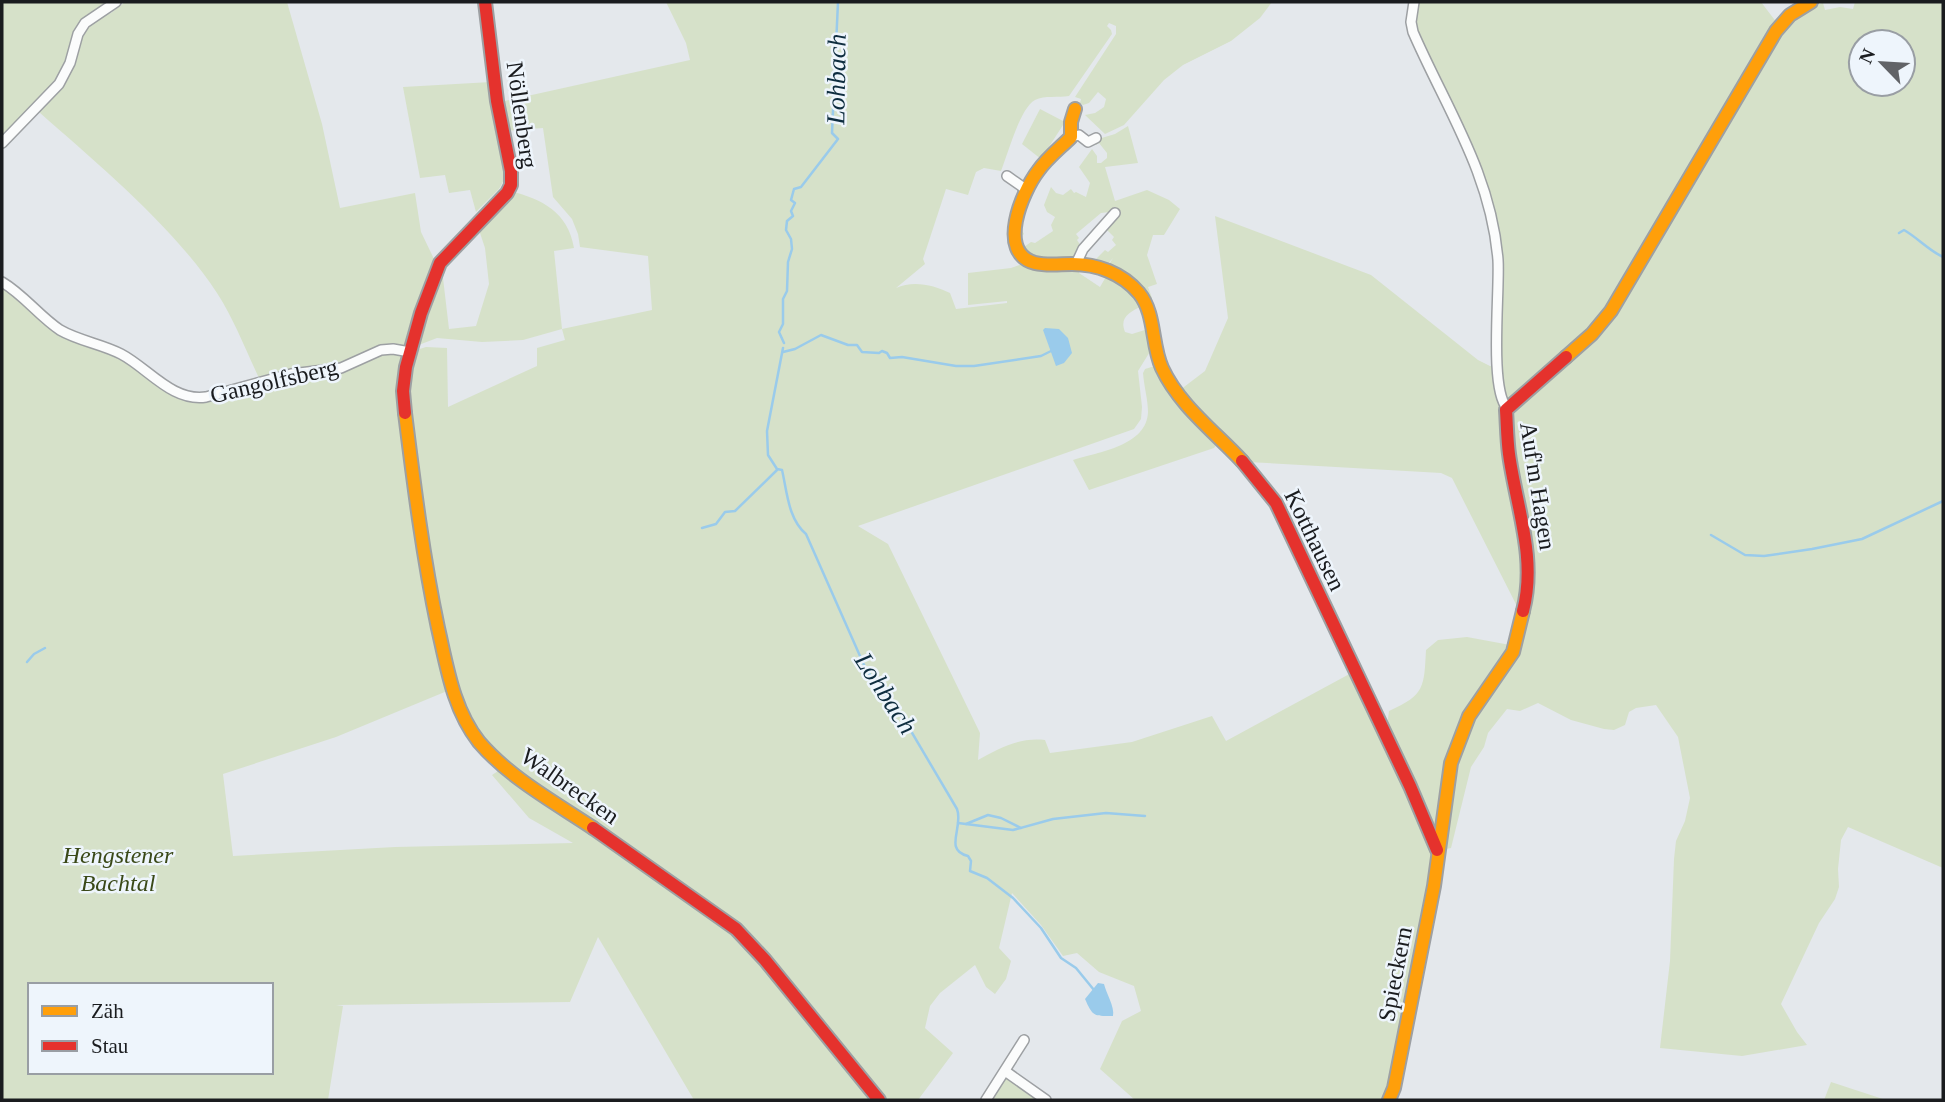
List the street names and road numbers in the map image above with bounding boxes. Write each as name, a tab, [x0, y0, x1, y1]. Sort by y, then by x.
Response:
street label: Nöllenberg	[502, 60, 542, 170]
street label: Gangolfsberg	[208, 354, 340, 408]
street label: Auf'm Hagen	[1515, 420, 1561, 552]
street label: Kotthausen	[1279, 485, 1351, 595]
street label: Walbrecken	[516, 743, 624, 829]
street label: Spieckern	[1373, 924, 1417, 1024]

